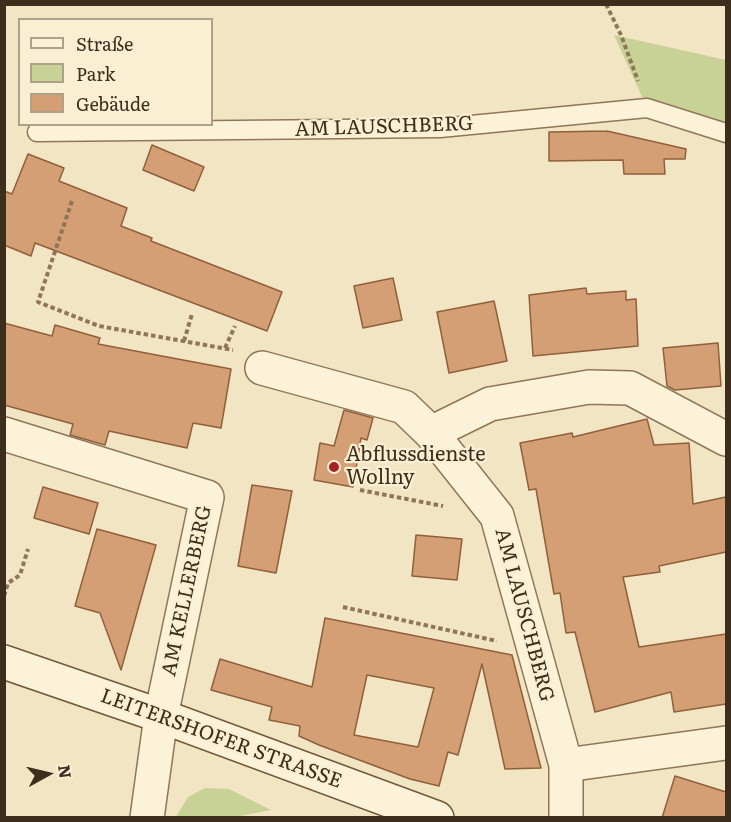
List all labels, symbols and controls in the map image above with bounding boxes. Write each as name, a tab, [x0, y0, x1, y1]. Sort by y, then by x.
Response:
legend	[18, 18, 213, 126]
text: Straße	[76, 30, 133, 57]
text: Park	[76, 60, 115, 87]
text: Gebäude	[76, 90, 150, 117]
street label: AM LAUSCHBERG	[294, 112, 474, 142]
place label: Abflussdienste Wollny	[346, 443, 486, 490]
marker: Abflussdienste Wollny	[327, 460, 341, 474]
street label: AM KELLERBERG	[157, 503, 217, 679]
street label: AM LAUSCHBERG	[489, 526, 559, 704]
street label: LEITERSHOFER STRASSE	[97, 684, 345, 794]
north arrow	[18, 744, 78, 804]
text: N	[53, 763, 79, 780]

